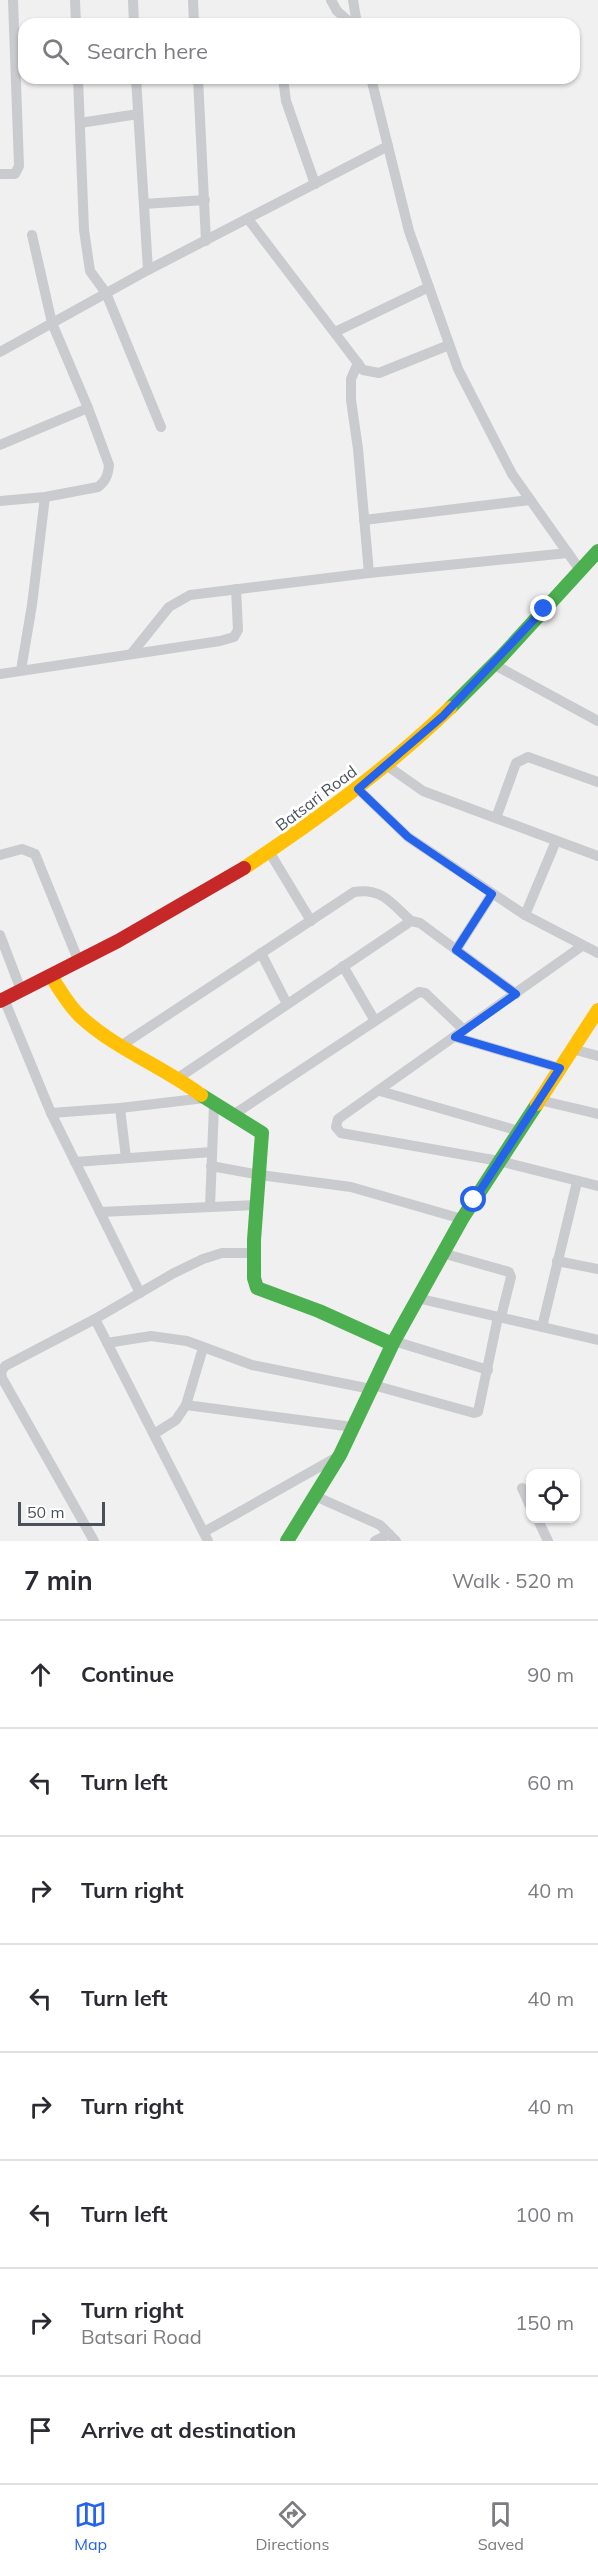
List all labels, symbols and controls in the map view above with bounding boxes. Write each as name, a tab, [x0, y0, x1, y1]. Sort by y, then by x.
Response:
search box	[18, 18, 580, 84]
icon: search	[39, 35, 72, 68]
text: Search here	[87, 37, 208, 65]
route end	[530, 595, 556, 621]
street label: Batsari Road	[271, 761, 361, 835]
route start	[460, 1186, 486, 1212]
map controls	[526, 1469, 580, 1523]
button: locate	[526, 1469, 580, 1523]
scale bar	[18, 1499, 105, 1526]
text: 50 m	[27, 1502, 64, 1522]
text: 7 min	[24, 1564, 93, 1597]
text: Walk · 520 m	[452, 1568, 574, 1593]
icon: ahead	[24, 1658, 57, 1691]
text: Continue	[81, 1660, 174, 1688]
text: 90 m	[527, 1662, 574, 1687]
icon: left	[24, 1766, 57, 1799]
text: Turn left	[81, 1768, 168, 1796]
text: 60 m	[527, 1770, 574, 1795]
icon: right	[24, 1874, 57, 1907]
text: Turn right	[81, 1876, 184, 1904]
text: 40 m	[527, 1878, 574, 1903]
icon: left	[24, 1982, 57, 2015]
text: Turn left	[81, 1984, 168, 2012]
text: 40 m	[527, 1986, 574, 2011]
icon: right	[24, 2090, 57, 2123]
text: Turn right	[81, 2092, 184, 2120]
text: 40 m	[527, 2094, 574, 2119]
icon: left	[24, 2198, 57, 2231]
text: Turn left	[81, 2200, 168, 2228]
text: 100 m	[515, 2202, 574, 2227]
text: Turn right	[81, 2296, 184, 2324]
icon: right	[24, 2306, 57, 2339]
text: 150 m	[515, 2310, 574, 2335]
text: Batsari Road	[81, 2324, 202, 2349]
icon: arrive	[24, 2414, 57, 2447]
text: Arrive at destination	[81, 2416, 296, 2444]
tab: Map	[74, 2498, 107, 2554]
tab: Directions	[255, 2498, 329, 2554]
tab: Saved	[478, 2498, 524, 2554]

